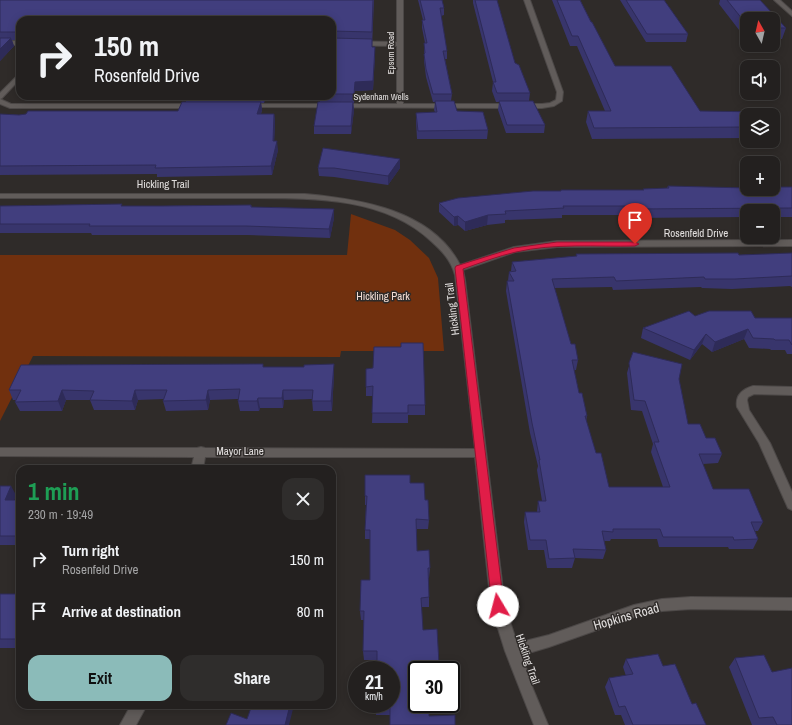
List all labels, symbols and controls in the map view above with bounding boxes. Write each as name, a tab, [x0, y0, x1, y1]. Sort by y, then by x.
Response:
north arrow	[740, 12, 780, 52]
map controls	[740, 12, 780, 244]
text: 150 m	[94, 27, 159, 65]
icon: right	[28, 32, 80, 84]
street label: Epsom Road	[385, 32, 397, 74]
button: sound	[740, 60, 780, 100]
text: Rosenfeld Drive	[94, 63, 200, 88]
street label: Sydenham Wells	[353, 91, 409, 103]
button: layers	[740, 108, 780, 148]
button: +	[740, 156, 780, 196]
street label: Hickling Trail	[137, 177, 189, 191]
pin	[618, 203, 652, 244]
button: −	[740, 204, 780, 244]
icon: arrive	[624, 209, 646, 231]
street label: Rosenfeld Drive	[664, 226, 728, 240]
street label: Hickling Trail	[442, 282, 462, 336]
park label: Hickling Park	[356, 289, 410, 303]
street label: Mayor Lane	[216, 444, 264, 458]
text: 1 min	[28, 475, 79, 507]
button: close	[282, 478, 324, 520]
text: 230 m · 19:49	[28, 506, 93, 523]
text: Turn right	[62, 540, 119, 561]
icon: right	[28, 548, 50, 570]
text: 150 m	[290, 549, 324, 570]
text: Rosenfeld Drive	[62, 561, 138, 578]
position arrow	[477, 585, 519, 627]
street label: Hopkins Road	[591, 599, 661, 634]
icon: arrive	[28, 600, 50, 622]
text: Arrive at destination	[62, 601, 181, 622]
text: 80 m	[297, 601, 324, 622]
street label: Hickling Trail	[513, 632, 543, 686]
button: Exit	[28, 655, 172, 701]
button: Share	[180, 655, 324, 701]
speed limit sign: 30	[408, 661, 460, 713]
text: 21	[365, 668, 383, 695]
text: km/h	[365, 690, 383, 703]

